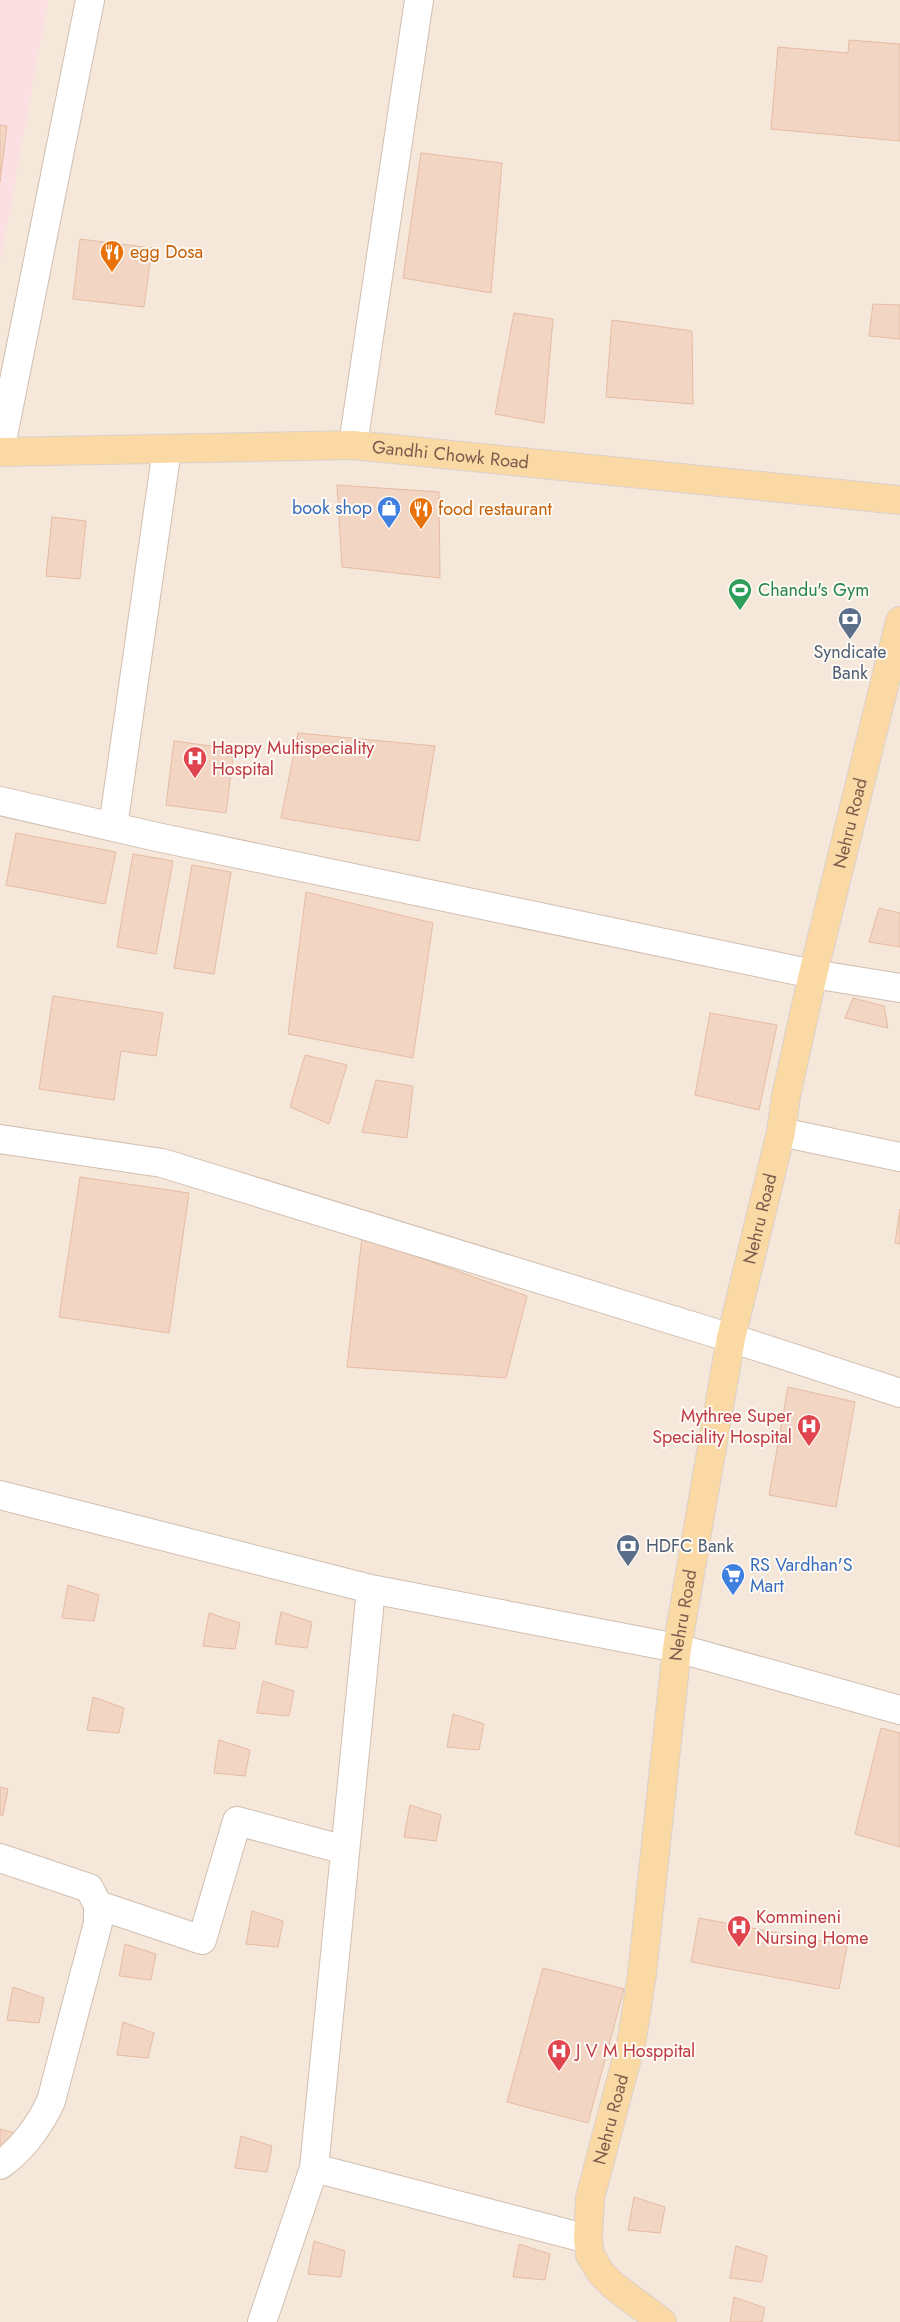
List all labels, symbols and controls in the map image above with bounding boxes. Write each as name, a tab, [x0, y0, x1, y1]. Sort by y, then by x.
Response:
restaurant icon: egg Dosa	[99, 239, 125, 273]
place label: egg Dosa	[130, 239, 203, 265]
street label: Gandhi Chowk Road	[371, 434, 530, 476]
place label: book shop	[292, 495, 372, 521]
shop icon: book shop	[376, 495, 402, 529]
restaurant icon: food restaurant	[408, 496, 434, 530]
place label: food restaurant	[438, 496, 553, 522]
sports icon: Chandu's Gym	[727, 577, 753, 611]
place label: Chandu's Gym	[758, 577, 869, 603]
bank icon: Syndicate Bank	[837, 606, 863, 640]
place label: Syndicate Bank	[813, 639, 887, 686]
place label: Happy Multispeciality Hospital	[212, 735, 374, 782]
hospital icon: Happy Multispeciality Hospital	[182, 745, 208, 779]
street label: Nehru Road	[826, 775, 874, 871]
street label: Nehru Road	[736, 1171, 783, 1267]
place label: Mythree Super Speciality Hospital	[652, 1403, 793, 1450]
hospital icon: Mythree Super Speciality Hospital	[796, 1413, 822, 1447]
bank icon: HDFC Bank	[615, 1533, 641, 1567]
place label: HDFC Bank	[646, 1533, 734, 1559]
place label: RS Vardhan'S Mart	[750, 1552, 853, 1599]
supermarket icon: RS Vardhan'S Mart	[720, 1562, 746, 1596]
street label: Nehru Road	[663, 1567, 703, 1662]
place label: Kommineni Nursing Home	[756, 1904, 869, 1951]
hospital icon: Kommineni Nursing Home	[726, 1914, 752, 1948]
hospital icon: J V M Hosppital	[546, 2038, 572, 2072]
place label: J V M Hosppital	[574, 2038, 695, 2064]
street label: Nehru Road	[586, 2071, 635, 2167]

